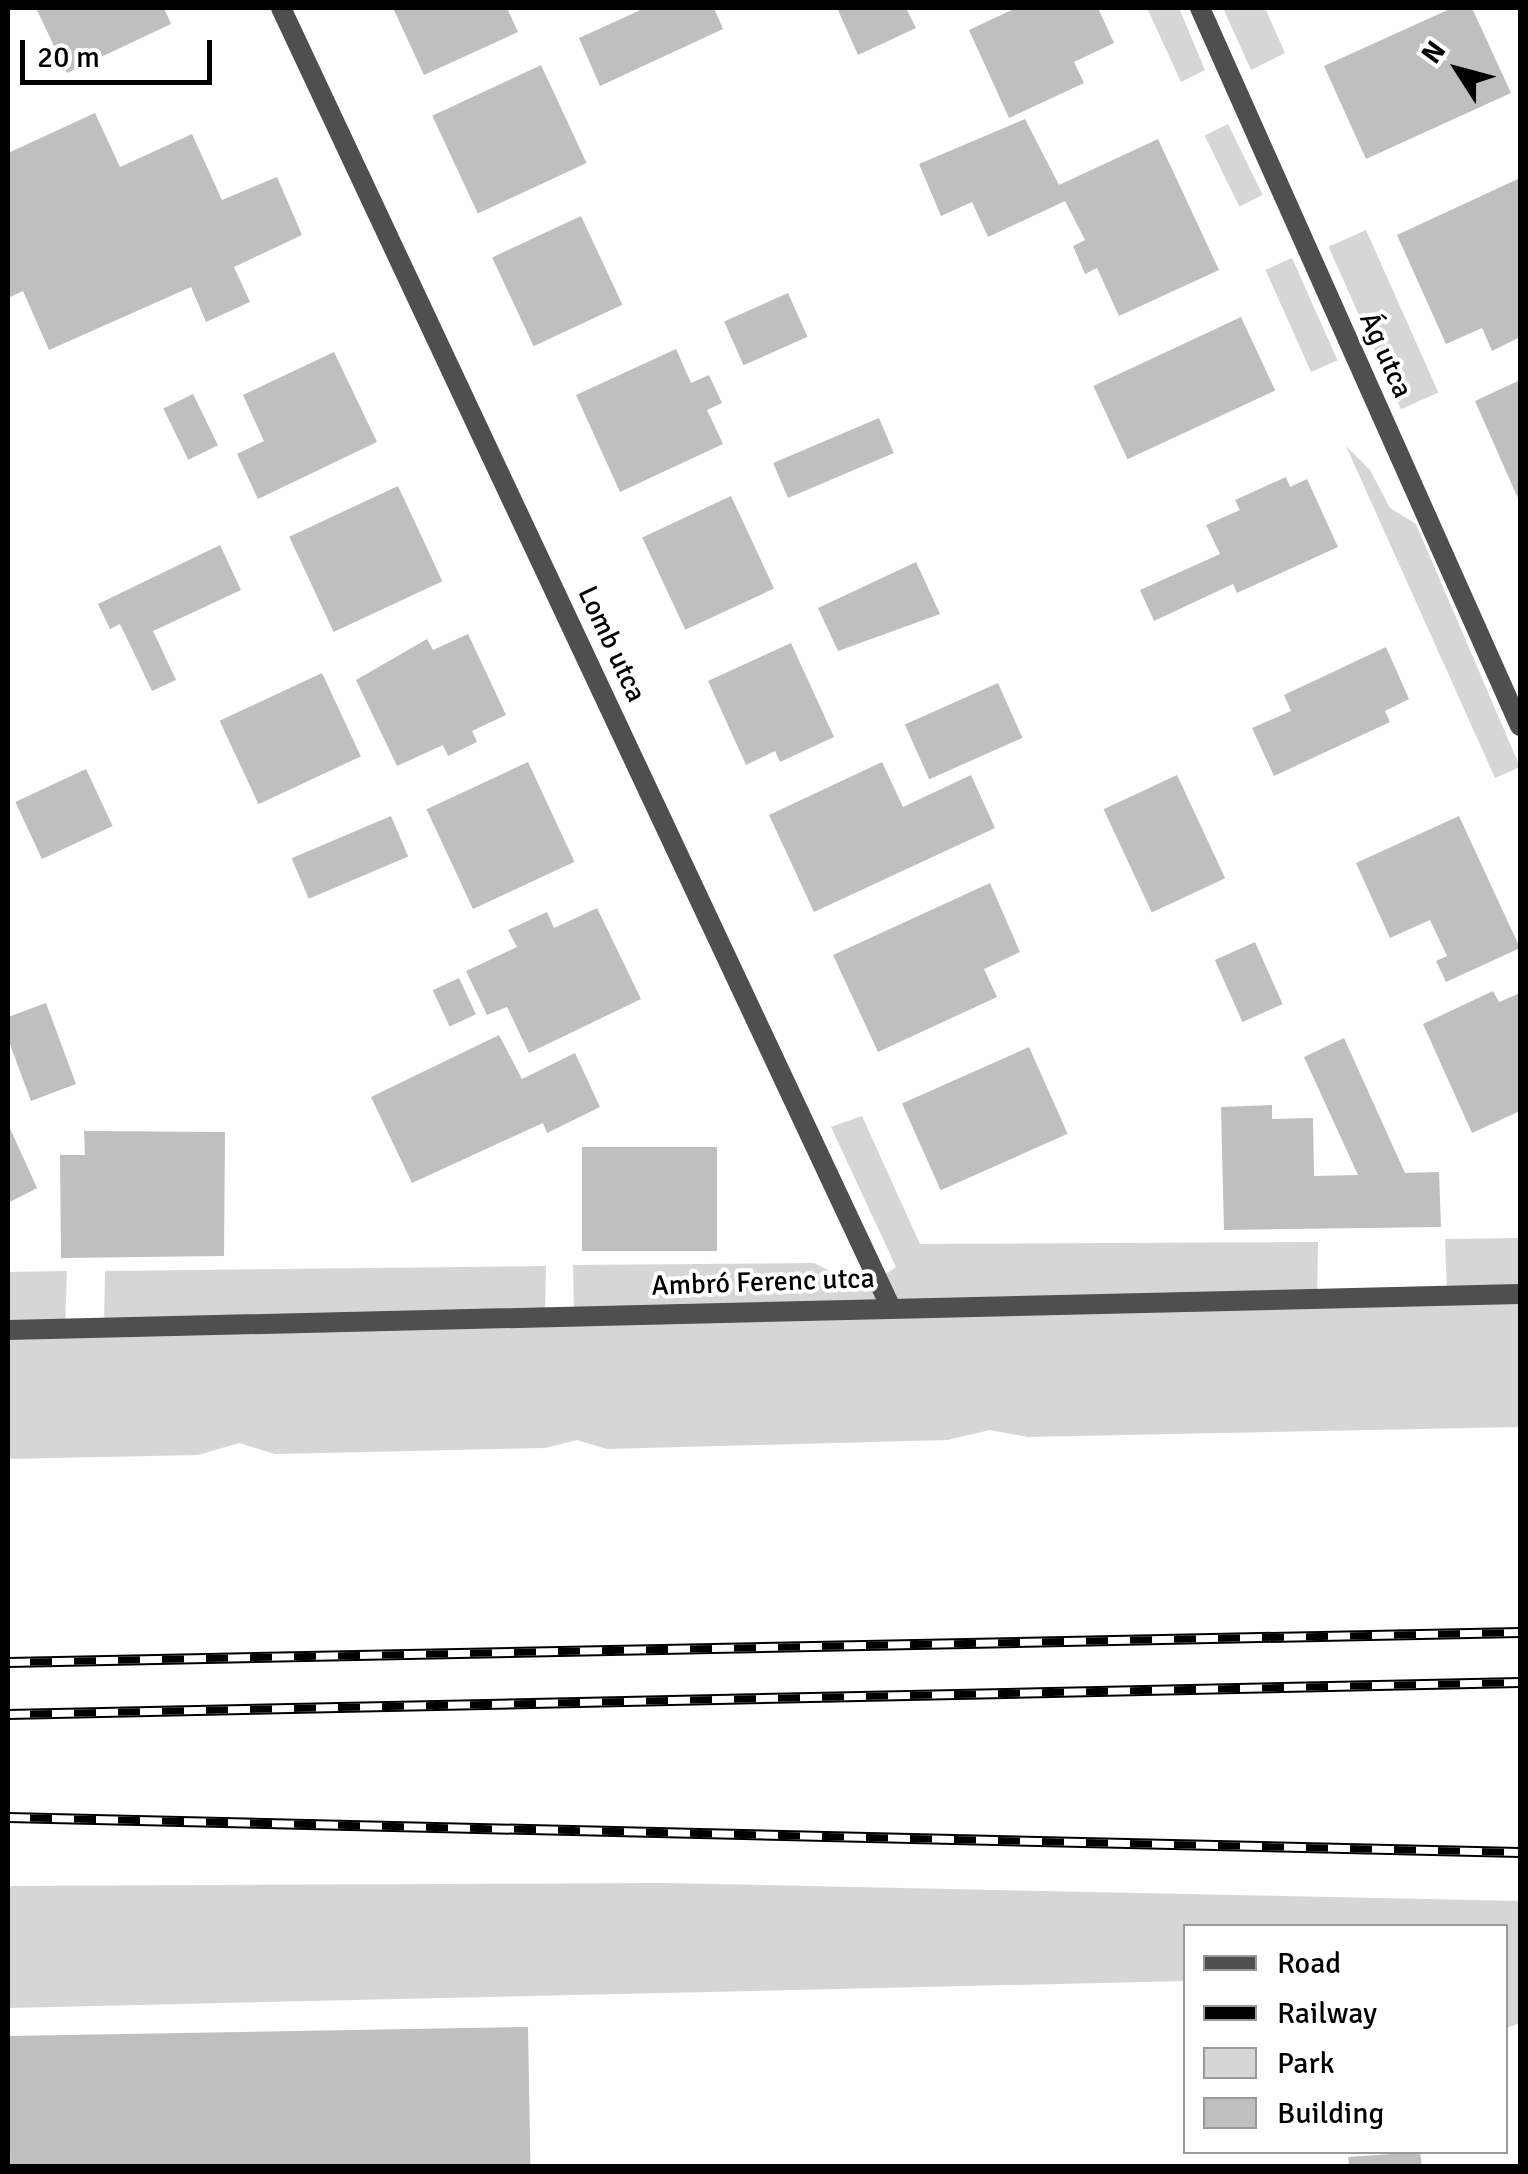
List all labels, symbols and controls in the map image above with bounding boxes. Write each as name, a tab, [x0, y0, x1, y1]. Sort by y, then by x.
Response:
scale bar	[25, 20, 218, 82]
north arrow	[1408, 20, 1508, 120]
text: N	[1414, 34, 1453, 70]
text: 20 m	[37, 39, 100, 76]
street label: Ág utca	[1352, 307, 1420, 403]
street label: Lomb utca	[571, 581, 653, 707]
street label: Ambró Ferenc utca	[651, 1261, 875, 1303]
legend	[1183, 1924, 1508, 2154]
text: Road	[1277, 1945, 1341, 1982]
text: Railway	[1277, 1995, 1377, 2032]
text: Park	[1277, 2045, 1335, 2082]
text: Building	[1277, 2095, 1384, 2132]

